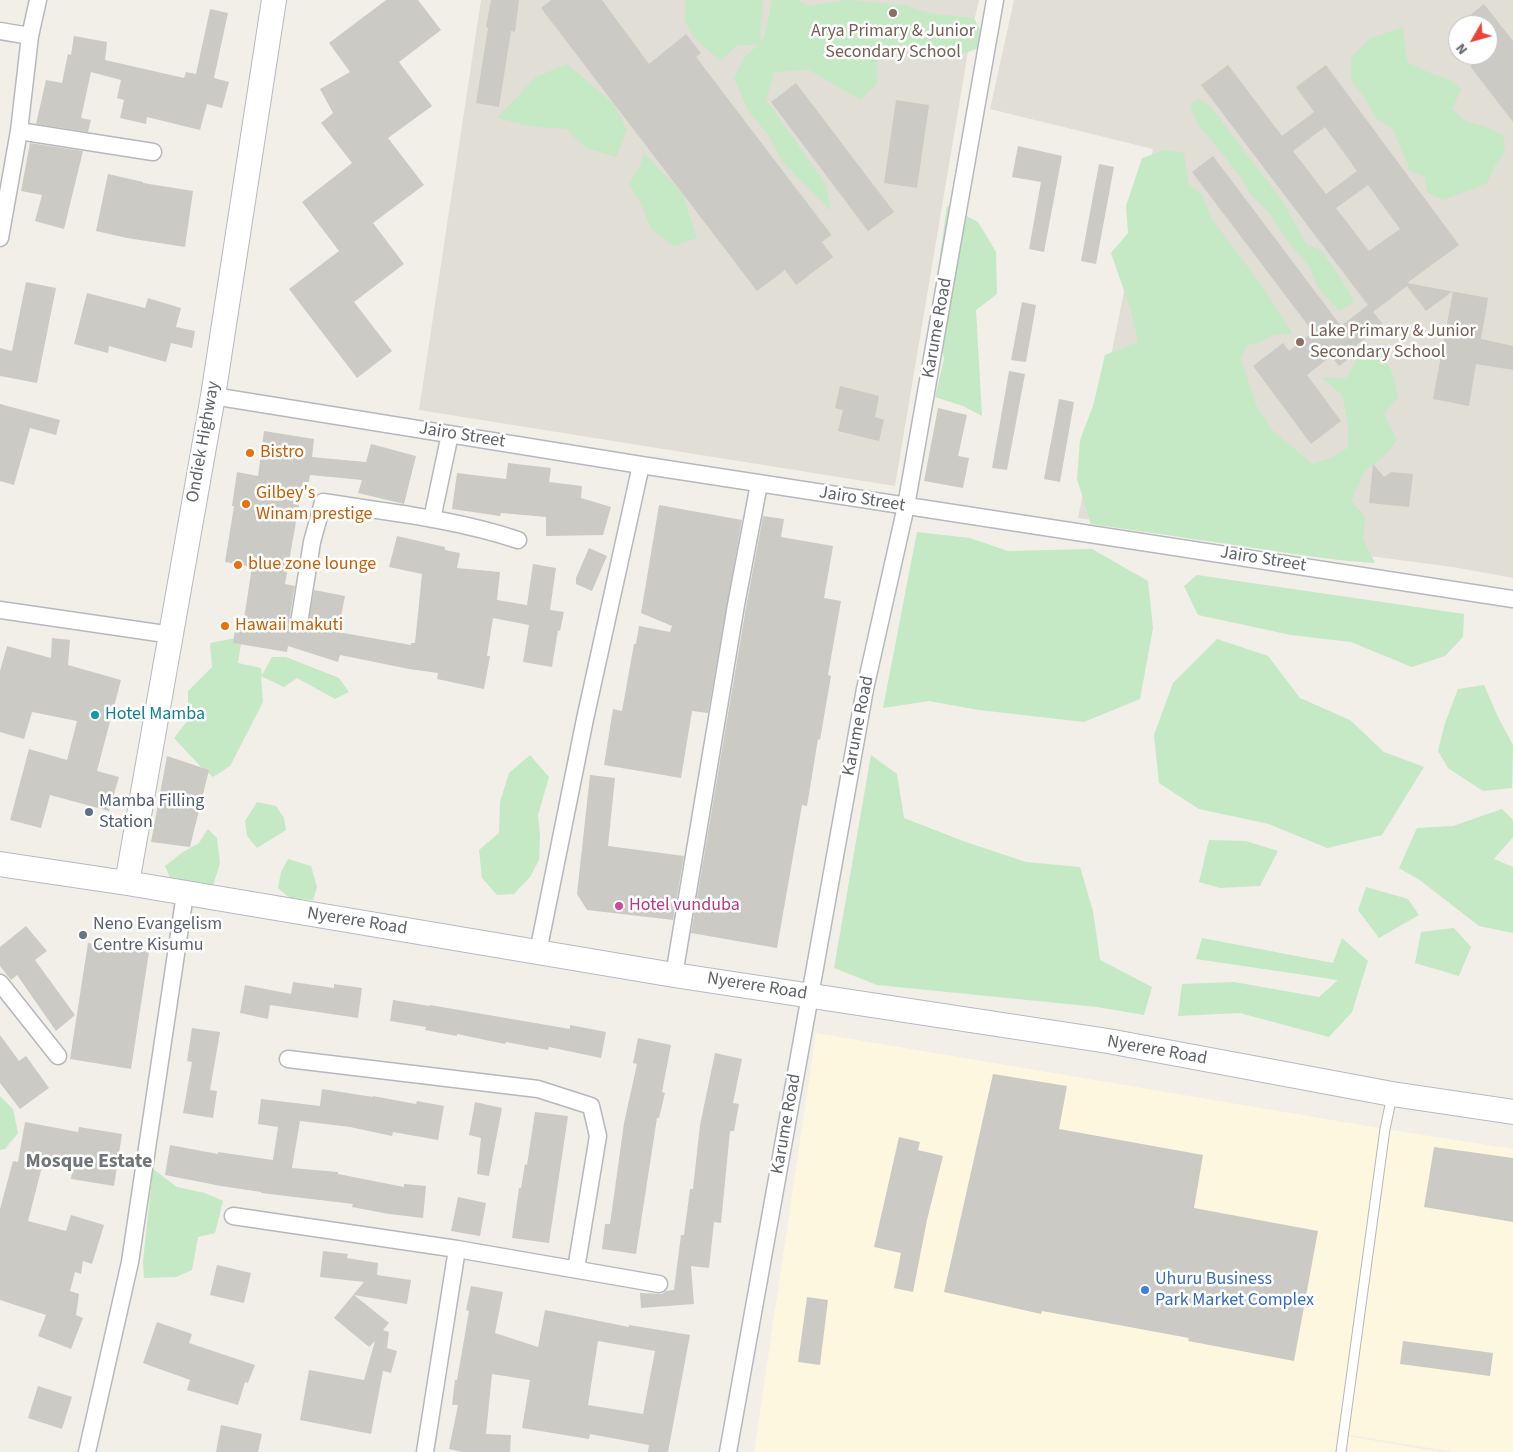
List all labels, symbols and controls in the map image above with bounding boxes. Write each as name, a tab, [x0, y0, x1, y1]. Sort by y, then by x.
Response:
marker: Arya Primary & Junior Secondary School	[887, 7, 899, 19]
north arrow	[1448, 15, 1498, 65]
place label: Arya Primary & Junior Secondary School	[811, 21, 975, 64]
text: N	[1451, 39, 1473, 58]
street label: Karume Road	[919, 276, 957, 380]
place label: Lake Primary & Junior Secondary School	[1310, 321, 1476, 364]
marker: Lake Primary & Junior Secondary School	[1294, 336, 1306, 348]
street label: Ondiek Highway	[183, 380, 225, 504]
street label: Jairo Street	[418, 419, 506, 453]
place label: Bistro	[260, 442, 304, 464]
marker: Bistro	[244, 447, 256, 459]
place label: Gilbey's Winam prestige	[256, 483, 372, 526]
street label: Jairo Street	[818, 483, 906, 517]
marker: Gilbey's Winam prestige	[240, 498, 252, 510]
street label: Jairo Street	[1219, 543, 1307, 577]
place label: blue zone lounge	[248, 554, 376, 576]
marker: blue zone lounge	[232, 559, 244, 571]
place label: Hawaii makuti	[235, 615, 343, 637]
marker: Hawaii makuti	[219, 620, 231, 632]
street label: Karume Road	[839, 674, 879, 778]
place label: Hotel Mamba	[105, 704, 205, 726]
marker: Hotel Mamba	[89, 709, 101, 721]
place label: Mamba Filling Station	[99, 791, 204, 834]
marker: Mamba Filling Station	[83, 806, 95, 818]
place label: Hotel vunduba	[629, 895, 740, 917]
marker: Hotel vunduba	[613, 900, 625, 912]
street label: Nyerere Road	[305, 903, 409, 941]
place label: Neno Evangelism Centre Kisumu	[93, 914, 222, 956]
marker: Neno Evangelism Centre Kisumu	[77, 929, 89, 941]
street label: Nyerere Road	[705, 968, 809, 1006]
street label: Nyerere Road	[1105, 1032, 1209, 1070]
street label: Karume Road	[768, 1072, 806, 1176]
district label: Mosque Estate	[26, 1151, 152, 1175]
place label: Uhuru Business Park Market Complex	[1155, 1269, 1314, 1312]
marker: Uhuru Business Park Market Complex	[1139, 1284, 1151, 1296]

